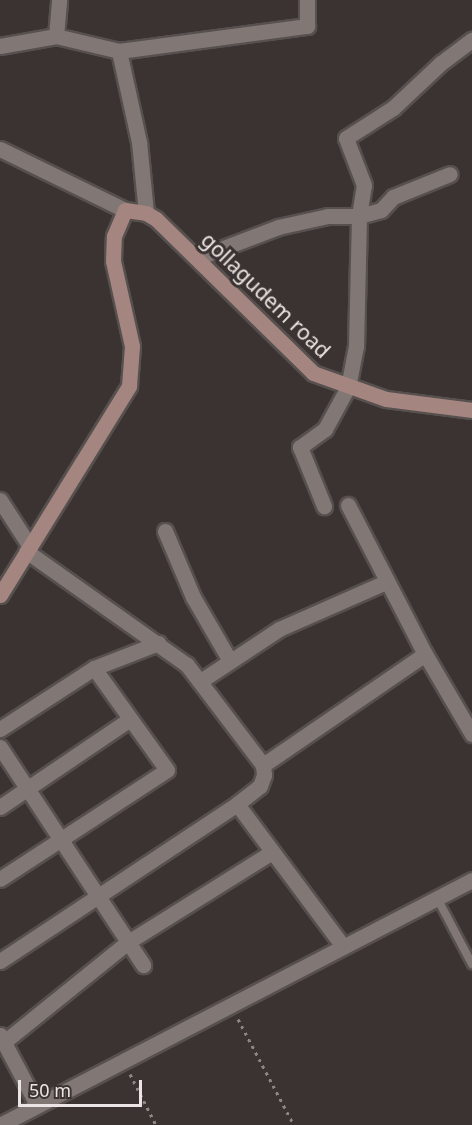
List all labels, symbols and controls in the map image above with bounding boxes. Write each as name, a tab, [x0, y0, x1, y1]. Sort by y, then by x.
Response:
street label: gollagudem road	[196, 227, 336, 363]
scale bar	[21, 1068, 146, 1106]
text: 50 m	[29, 1078, 71, 1102]

